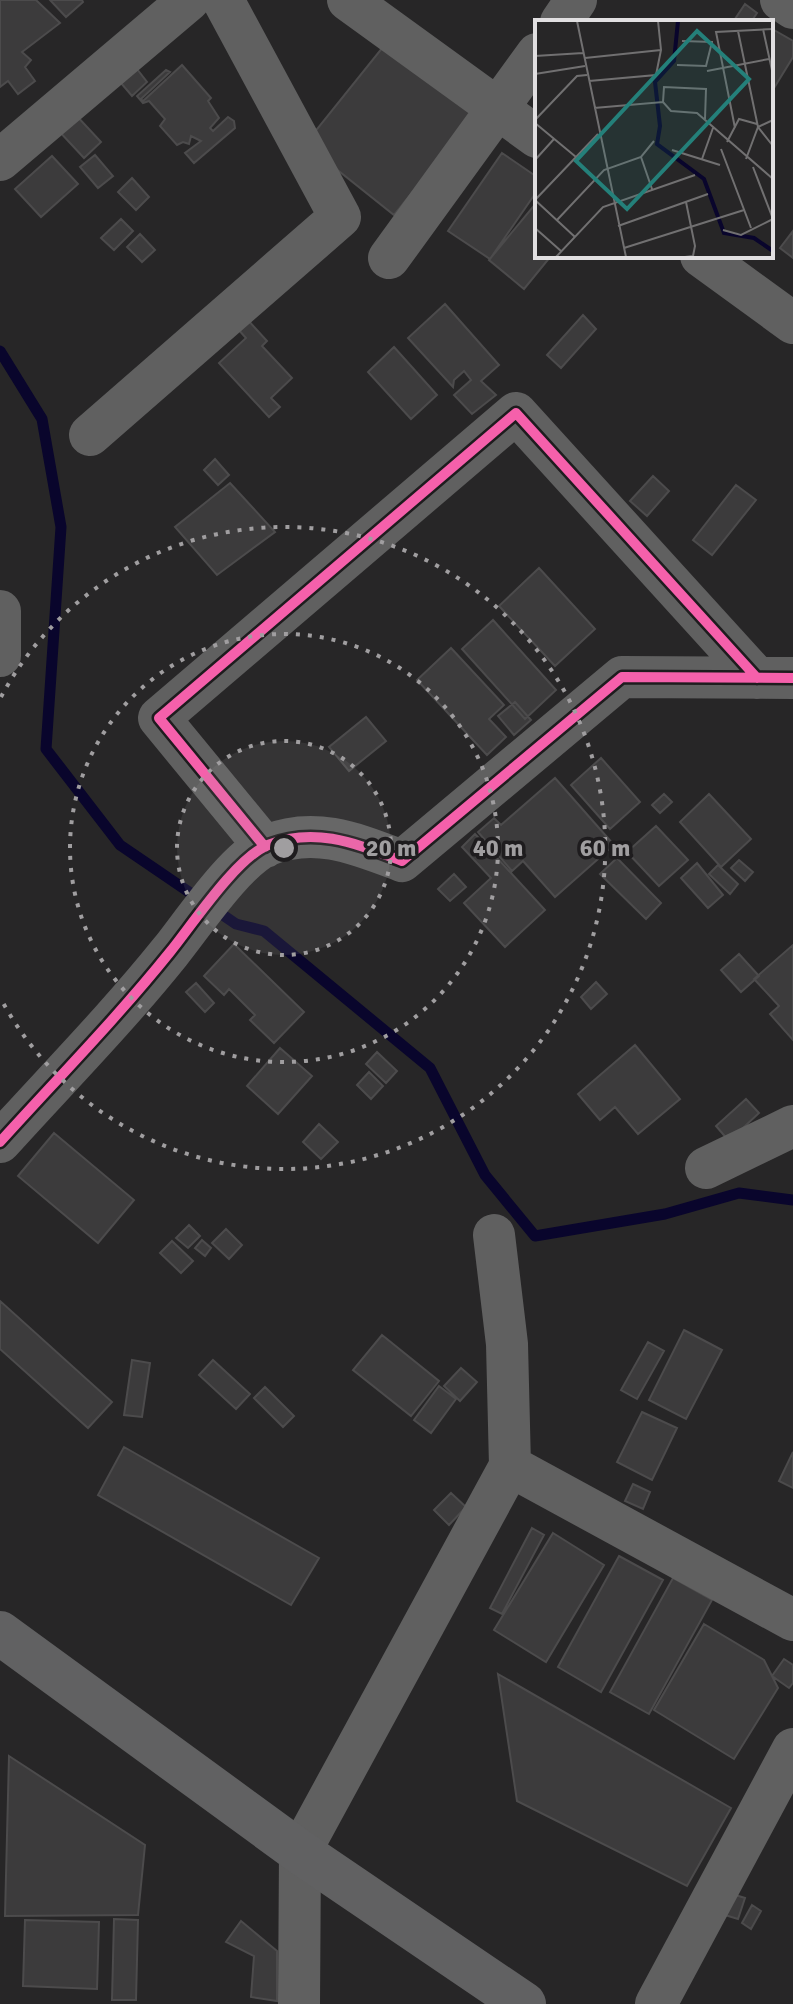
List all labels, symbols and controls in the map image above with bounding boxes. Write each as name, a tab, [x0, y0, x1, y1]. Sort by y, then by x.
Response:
inset map	[535, 20, 773, 258]
text: 20 m	[366, 833, 416, 863]
text: 40 m	[473, 833, 523, 863]
text: 60 m	[580, 833, 630, 863]
centre of rings	[270, 834, 298, 862]

